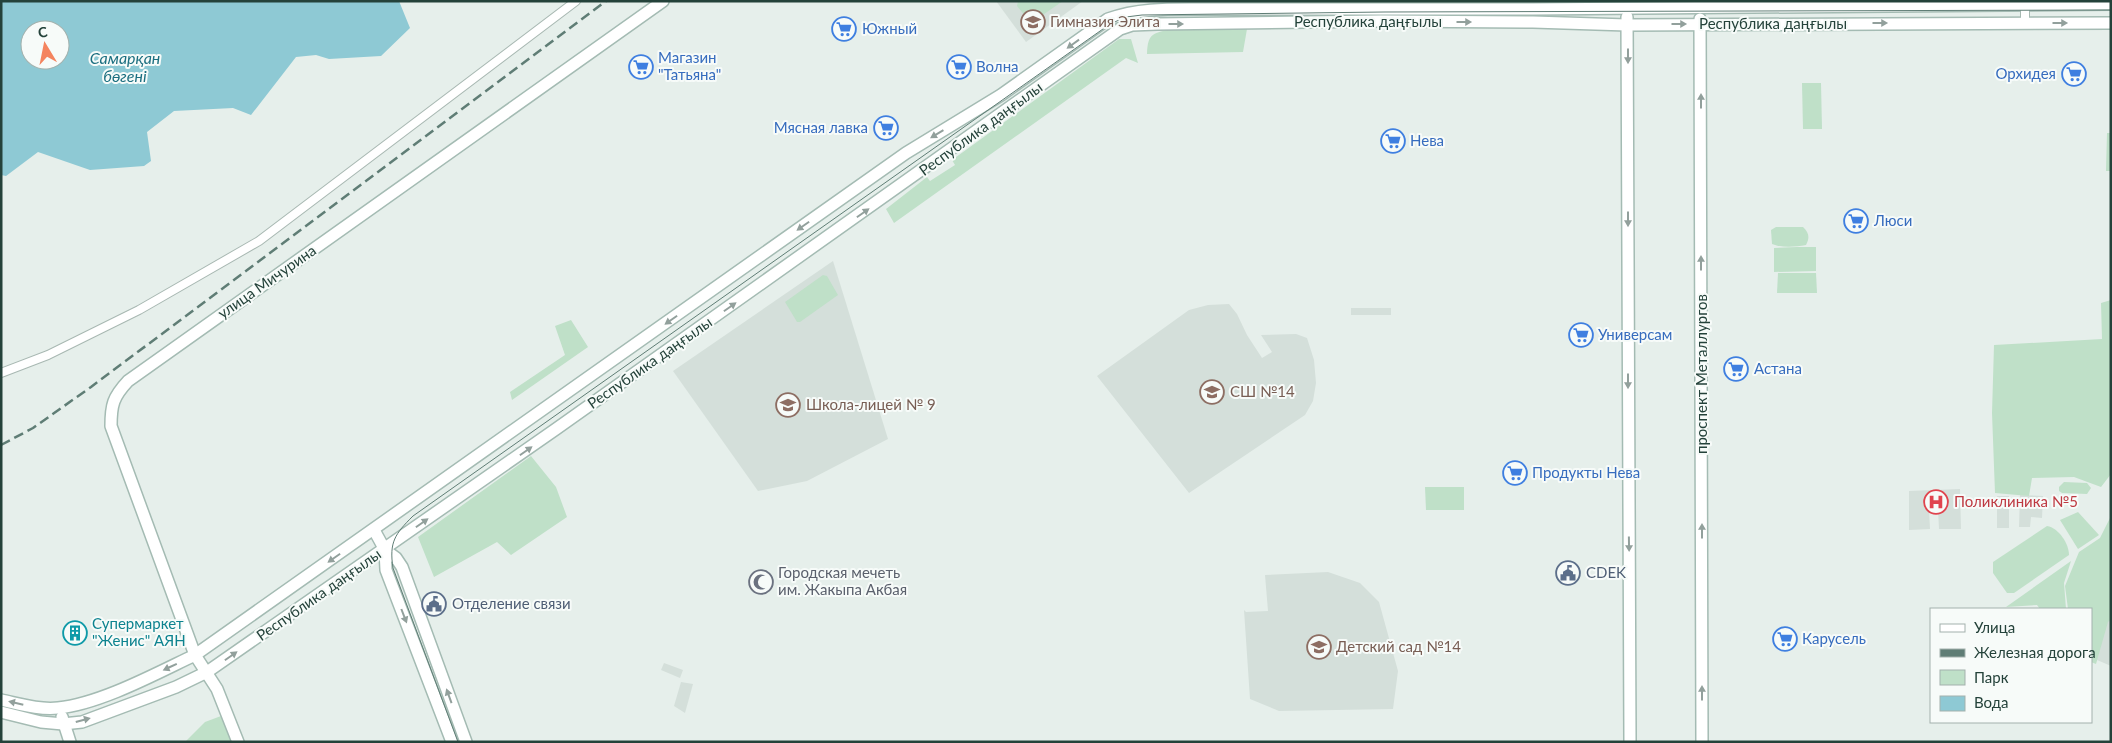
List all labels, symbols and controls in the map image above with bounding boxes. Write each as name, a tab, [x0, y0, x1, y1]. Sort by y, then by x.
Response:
school or university icon: Гимназия Элита	[1020, 9, 1046, 35]
place label: Гимназия Элита	[1050, 12, 1160, 30]
street label: Республика даңғылы	[1294, 12, 1442, 30]
street label: Республика даңғылы	[1699, 14, 1847, 32]
supermarket icon: Южный	[831, 16, 857, 42]
one-way arrow	[1457, 18, 1473, 26]
place label: Южный	[862, 19, 917, 37]
one-way arrow	[1872, 19, 1888, 27]
one-way arrow	[2052, 19, 2068, 27]
north arrow	[20, 20, 70, 70]
one-way arrow	[1168, 20, 1184, 28]
one-way arrow	[1672, 20, 1688, 28]
text: С	[37, 22, 49, 41]
one-way arrow	[1066, 39, 1079, 49]
water label: Самарқан бөгені	[90, 48, 160, 85]
place label: Магазин "Татьяна"	[658, 48, 721, 83]
one-way arrow	[1624, 49, 1632, 65]
supermarket icon: Магазин "Татьяна"	[628, 54, 654, 80]
supermarket icon: Волна	[946, 54, 972, 80]
place label: Волна	[976, 57, 1019, 75]
supermarket icon: Орхидея	[2061, 61, 2087, 87]
place label: Орхидея	[1995, 64, 2056, 82]
street label: Республика даңғылы	[915, 77, 1046, 179]
one-way arrow	[1697, 92, 1705, 108]
supermarket icon: Мясная лавка	[873, 115, 899, 141]
place label: Мясная лавка	[774, 118, 868, 136]
supermarket icon: Нева	[1380, 128, 1406, 154]
one-way arrow	[931, 129, 944, 138]
place label: Нева	[1410, 131, 1444, 149]
one-way arrow	[856, 208, 870, 218]
supermarket icon: Люси	[1843, 208, 1869, 234]
one-way arrow	[1624, 211, 1632, 227]
place label: Люси	[1873, 211, 1912, 229]
one-way arrow	[797, 221, 810, 231]
street label: улица Мичурина	[214, 241, 319, 322]
one-way arrow	[1697, 255, 1705, 271]
street label: проспект Металлургов	[1692, 294, 1710, 454]
one-way arrow	[723, 301, 736, 312]
street label: Республика даңғылы	[584, 312, 715, 412]
one-way arrow	[664, 315, 678, 325]
supermarket icon: Универсам	[1568, 322, 1594, 348]
place label: Универсам	[1598, 325, 1672, 343]
supermarket icon: Астана	[1723, 356, 1749, 382]
place label: Астана	[1754, 359, 1802, 377]
one-way arrow	[1624, 374, 1632, 390]
school or university icon: СШ №14	[1199, 379, 1225, 405]
place label: СШ №14	[1230, 382, 1295, 400]
school or university icon: Школа-лицей № 9	[775, 392, 801, 418]
place label: Школа-лицей № 9	[806, 395, 936, 413]
one-way arrow	[519, 446, 533, 455]
supermarket icon: Продукты Нева	[1502, 460, 1528, 486]
place label: Продукты Нева	[1532, 463, 1640, 481]
hospital icon: Поликлиника №5	[1923, 489, 1949, 515]
place label: Поликлиника №5	[1954, 492, 2078, 510]
one-way arrow	[416, 518, 429, 528]
one-way arrow	[1698, 522, 1706, 538]
one-way arrow	[1625, 536, 1633, 552]
street label: Республика даңғылы	[253, 544, 384, 644]
one-way arrow	[328, 553, 341, 563]
public building icon: CDEK	[1555, 560, 1581, 586]
place label: Городская мечеть им. Жакыпа Акбая	[778, 563, 907, 598]
place label: CDEK	[1586, 563, 1626, 581]
mosque icon: Городская мечеть им. Жакыпа Акбая	[748, 569, 774, 595]
public building icon: Отделение связи	[421, 591, 447, 617]
place label: Отделение связи	[452, 594, 571, 612]
legend	[1930, 608, 2092, 723]
one-way arrow	[400, 609, 408, 623]
place label: Супермаркет "Женис" АЯН	[92, 614, 186, 649]
text: Улица	[1974, 618, 2015, 636]
building icon: Супермаркет "Женис" АЯН	[62, 620, 88, 646]
supermarket icon: Карусель	[1772, 626, 1798, 652]
place label: Карусель	[1802, 629, 1866, 647]
school or university icon: Детский сад №14	[1306, 634, 1332, 660]
place label: Детский сад №14	[1336, 637, 1461, 655]
text: Железная дорога	[1974, 643, 2096, 661]
one-way arrow	[225, 651, 238, 661]
one-way arrow	[163, 663, 177, 671]
text: Парк	[1974, 668, 2009, 686]
one-way arrow	[1698, 685, 1706, 701]
one-way arrow	[444, 689, 452, 703]
text: Вода	[1974, 693, 2009, 711]
one-way arrow	[8, 699, 23, 707]
one-way arrow	[76, 716, 91, 724]

